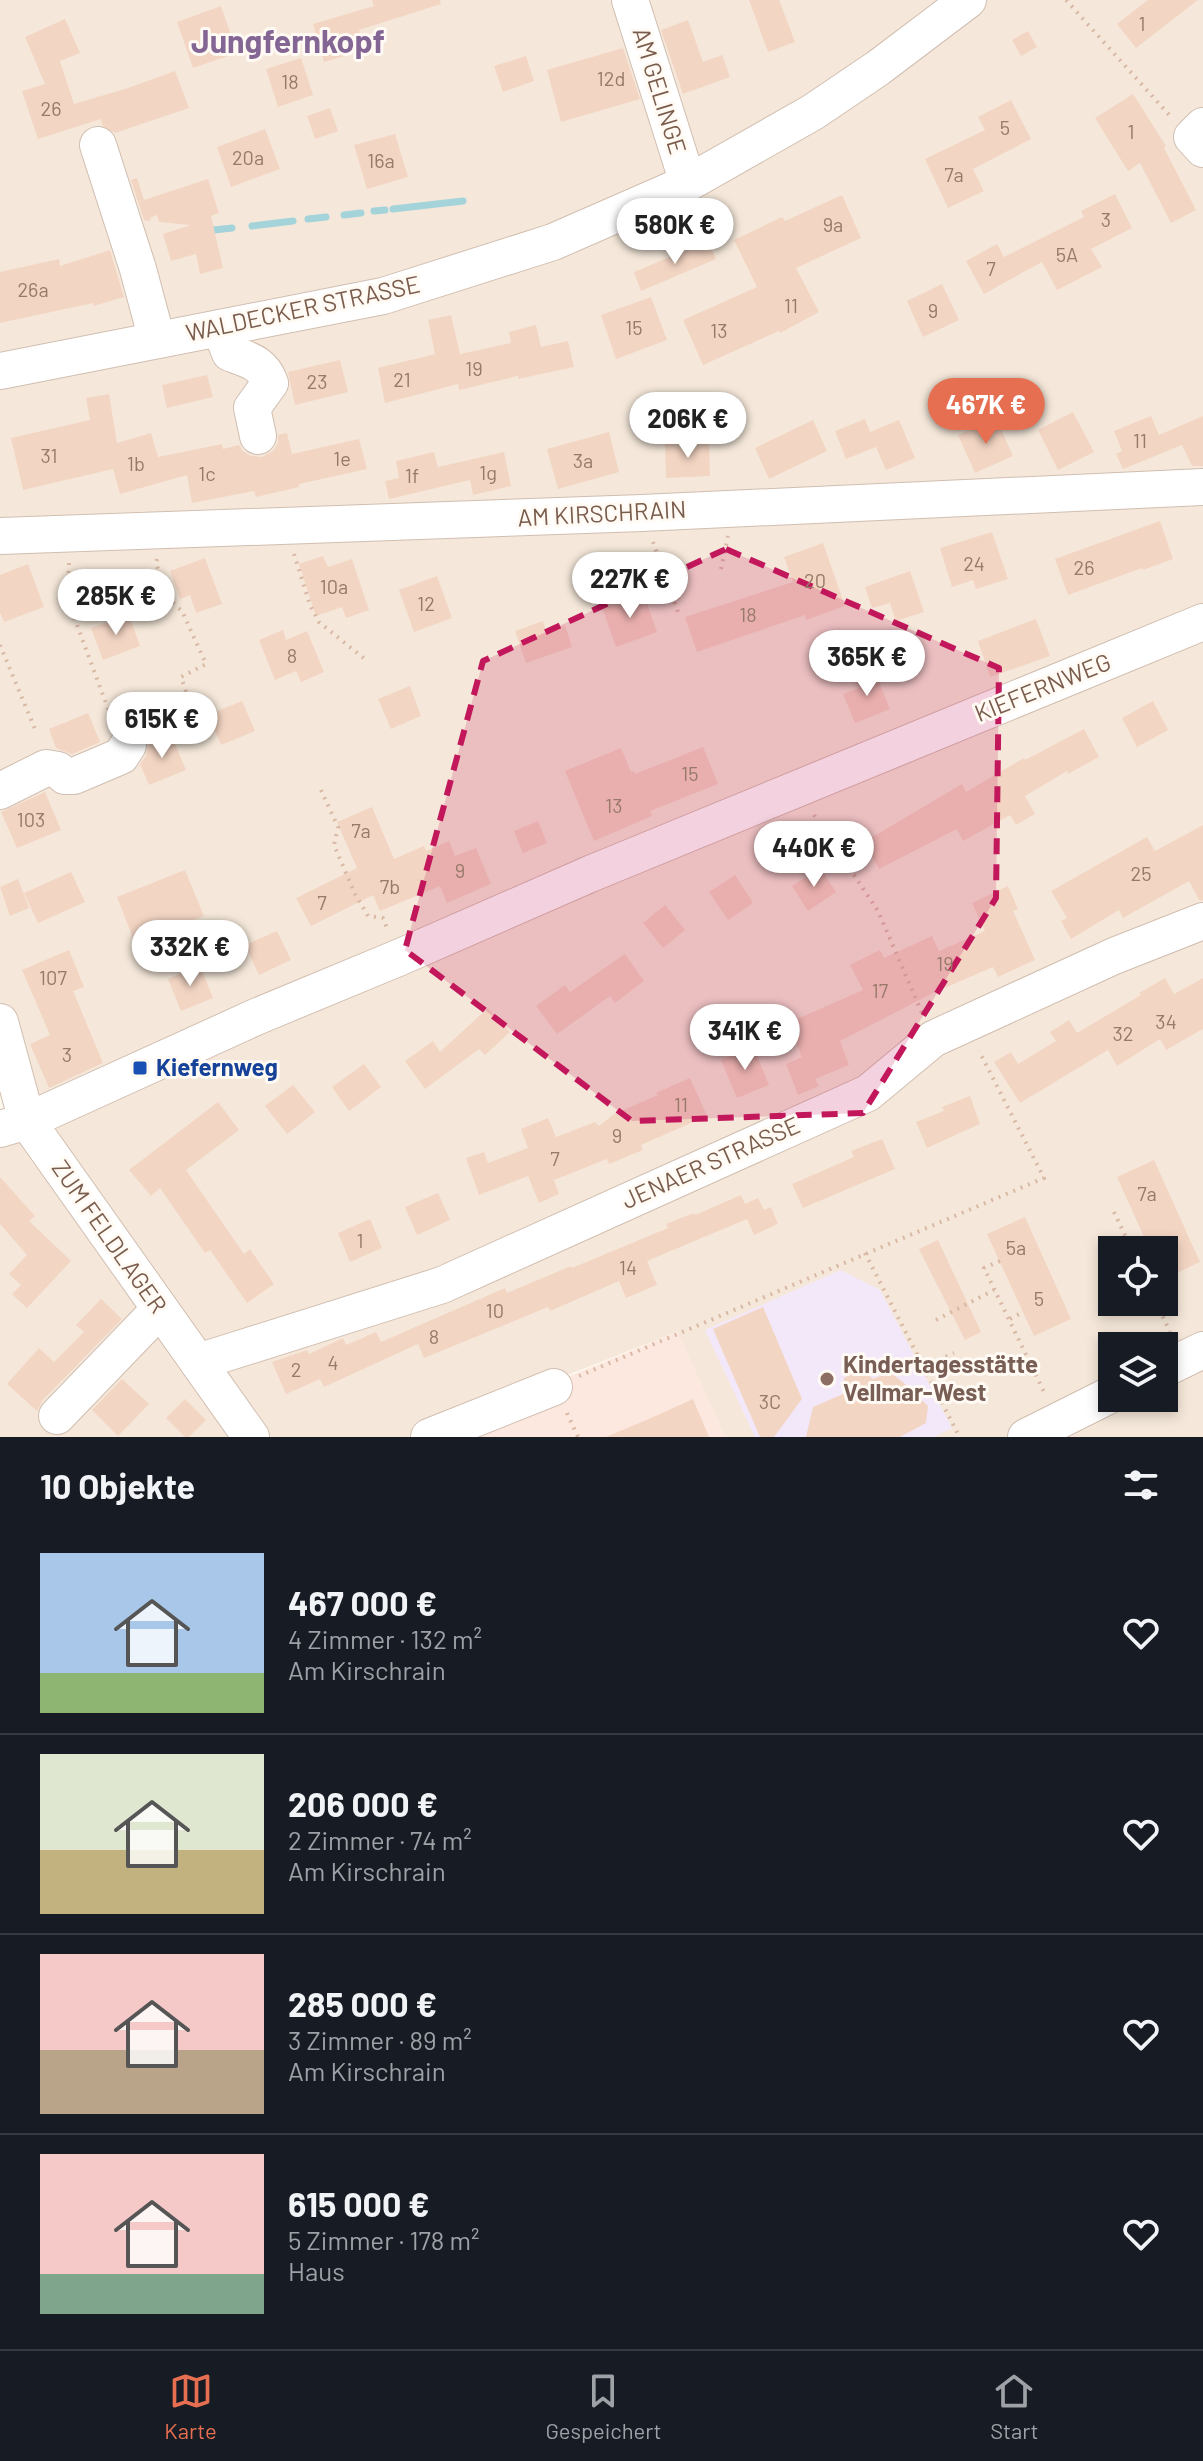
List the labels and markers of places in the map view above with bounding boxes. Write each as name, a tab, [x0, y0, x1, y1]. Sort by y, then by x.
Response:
pin: 580K €	[610, 198, 740, 266]
pin: 467K €	[921, 378, 1051, 446]
pin: 206K €	[623, 392, 753, 460]
pin: 227K €	[565, 552, 695, 620]
pin: 285K €	[51, 569, 181, 637]
pin: 365K €	[802, 630, 932, 698]
pin: 615K €	[97, 692, 227, 760]
pin: 440K €	[749, 821, 879, 889]
pin: 332K €	[125, 920, 255, 988]
pin: 341K €	[680, 1004, 810, 1072]
place label: Kiefernweg	[156, 1052, 278, 1081]
marker: Kiefernweg	[131, 1059, 149, 1077]
place label: Kindertagesstätte Vellmar-West	[843, 1349, 1038, 1406]
marker: Kindertagesstätte Vellmar-West	[818, 1370, 836, 1388]

